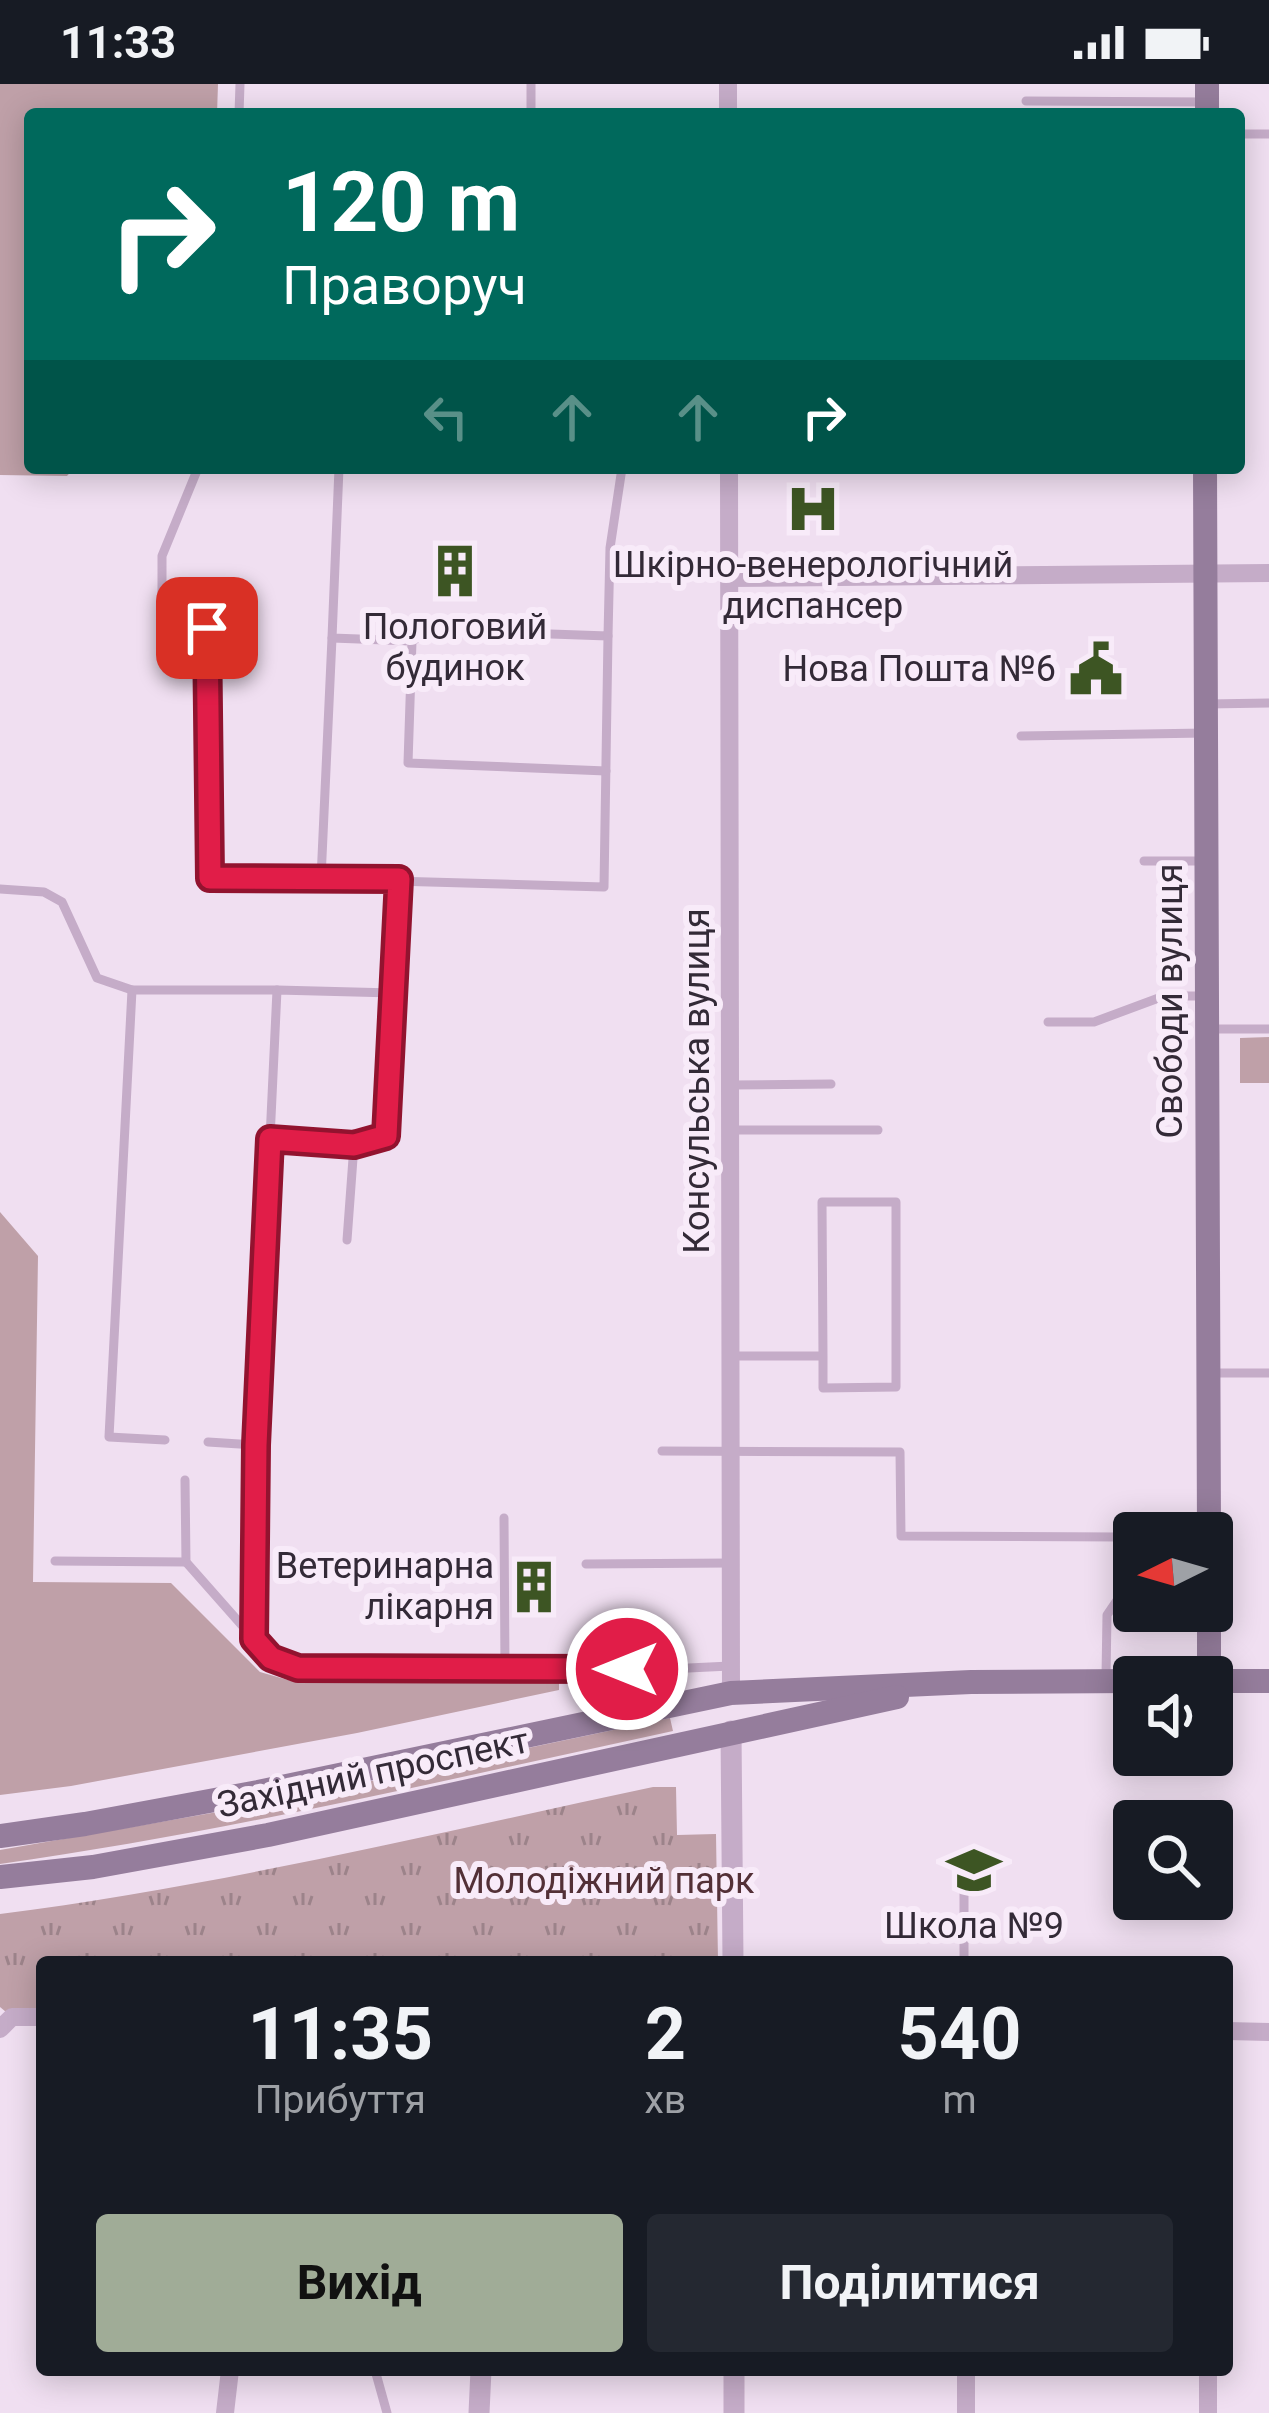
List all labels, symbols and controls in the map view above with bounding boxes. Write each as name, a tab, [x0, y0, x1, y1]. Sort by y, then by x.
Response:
text: 11:33	[60, 16, 176, 69]
text: 120 m	[282, 153, 520, 252]
icon: right	[84, 156, 240, 312]
text: Праворуч	[282, 254, 527, 317]
icon: left	[413, 384, 479, 450]
icon: ahead	[539, 384, 605, 450]
icon: ahead	[665, 384, 731, 450]
icon: right	[791, 384, 857, 450]
hospital icon: Шкірно-венерологічний диспансер	[784, 480, 842, 538]
building icon: Пологовий будинок	[426, 542, 484, 600]
place label: Шкірно-венерологічний диспансер	[613, 544, 1013, 627]
pin	[156, 577, 258, 679]
icon: arrive	[174, 595, 240, 661]
place label: Пологовий будинок	[363, 606, 547, 689]
public building icon: Нова Пошта №6	[1067, 640, 1125, 698]
place label: Нова Пошта №6	[783, 648, 1056, 690]
street label: Свободи вулиця	[1149, 864, 1191, 1138]
street label: Консульська вулиця	[676, 908, 718, 1254]
north arrow	[1113, 1512, 1233, 1632]
map controls	[1113, 1512, 1233, 1920]
place label: Ветеринарна лікарня	[276, 1545, 494, 1628]
building icon: Ветеринарна лікарня	[505, 1558, 563, 1616]
position arrow	[564, 1606, 690, 1732]
button: sound	[1113, 1656, 1233, 1776]
street label: Західний проспект	[213, 1719, 533, 1827]
button: search	[1113, 1800, 1233, 1920]
school or university icon: Школа №9	[945, 1841, 1003, 1899]
park label: Молодіжний парк	[453, 1860, 755, 1902]
place label: Школа №9	[884, 1905, 1064, 1947]
text: 11:35	[247, 1992, 433, 2077]
text: 2	[645, 1992, 686, 2077]
text: 540	[898, 1992, 1022, 2077]
text: Прибуття	[255, 2077, 426, 2123]
text: хв	[644, 2077, 686, 2123]
text: m	[942, 2077, 977, 2123]
button: Вихід	[96, 2214, 623, 2352]
button: Поділитися	[647, 2214, 1173, 2352]

